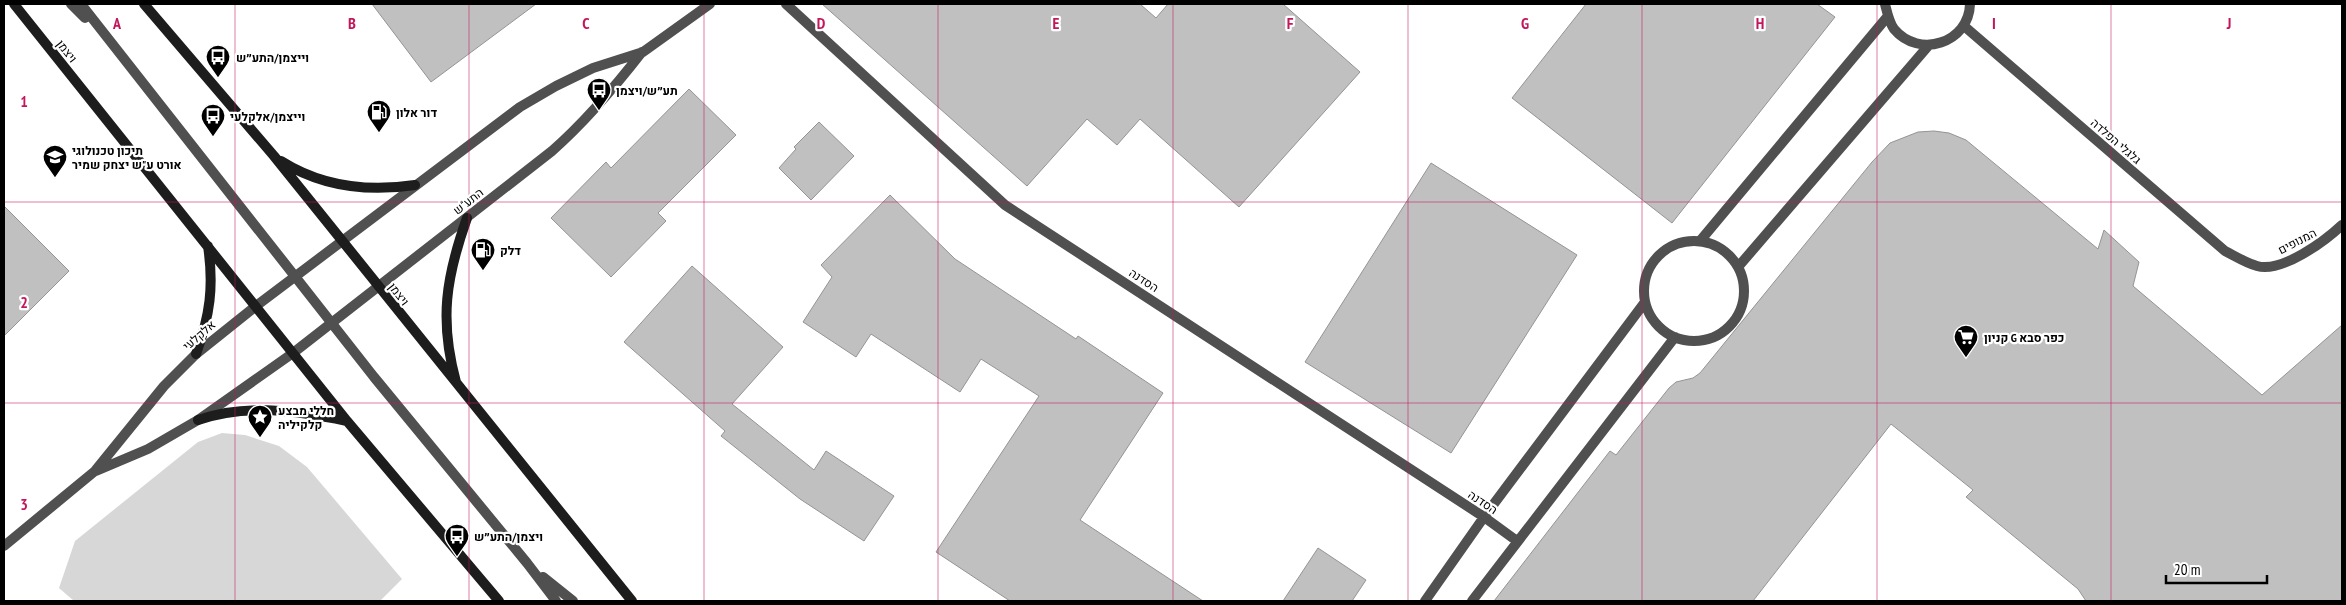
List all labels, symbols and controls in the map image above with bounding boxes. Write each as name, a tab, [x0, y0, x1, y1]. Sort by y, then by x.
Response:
text: A	[112, 13, 122, 33]
text: B	[348, 13, 356, 33]
text: C	[582, 13, 590, 33]
text: D	[817, 13, 826, 33]
text: E	[1053, 13, 1060, 33]
text: F	[1287, 13, 1294, 33]
text: G	[1521, 13, 1529, 33]
text: H	[1756, 13, 1764, 33]
text: I	[1992, 13, 1996, 33]
text: J	[2226, 13, 2231, 33]
street label: ויצמן	[53, 37, 81, 65]
bus stop icon: וייצמן/התע״ש	[205, 44, 231, 78]
place label: וייצמן/התע״ש	[236, 50, 309, 65]
bus stop icon: תע״ש/ויצמן	[586, 77, 612, 111]
place label: תע״ש/ויצמן	[616, 83, 678, 98]
text: 1	[20, 91, 28, 111]
fuel station icon: דור אלון	[366, 99, 392, 133]
bus stop icon: וייצמן/אלקלעי	[200, 103, 226, 137]
place label: דור אלון	[396, 105, 437, 120]
place label: וייצמן/אלקלעי	[230, 109, 305, 124]
street label: גלגלי הפלדה	[2088, 115, 2145, 167]
place label: תיכון טכנולוגי אורט ע"ש יצחק שמיר	[72, 143, 182, 172]
school or university icon: תיכון טכנולוגי אורט ע"ש יצחק שמיר	[42, 144, 68, 178]
street label: התע"ש	[450, 184, 486, 218]
street label: המנופים	[2275, 225, 2319, 257]
fuel station icon: דלק	[470, 237, 496, 271]
place label: דלק	[500, 243, 521, 258]
street label: הסדנה	[1126, 265, 1162, 295]
street label: ויצמן	[385, 280, 413, 308]
text: 2	[20, 292, 28, 312]
street label: אלקלעי	[180, 317, 219, 353]
supermarket icon: קניון G כפר סבא	[1953, 324, 1979, 358]
place label: קניון G כפר סבא	[1984, 330, 2064, 345]
place label: חללי מבצע קלקיליה	[278, 403, 334, 432]
place icon: חללי מבצע קלקיליה	[247, 404, 273, 438]
street label: הסדנה	[1465, 487, 1501, 517]
text: 3	[20, 494, 28, 514]
bus stop icon: ויצמן/התע״ש	[444, 523, 470, 557]
place label: ויצמן/התע״ש	[474, 529, 543, 544]
scale bar	[2166, 552, 2267, 584]
text: 20 m	[2174, 560, 2200, 579]

